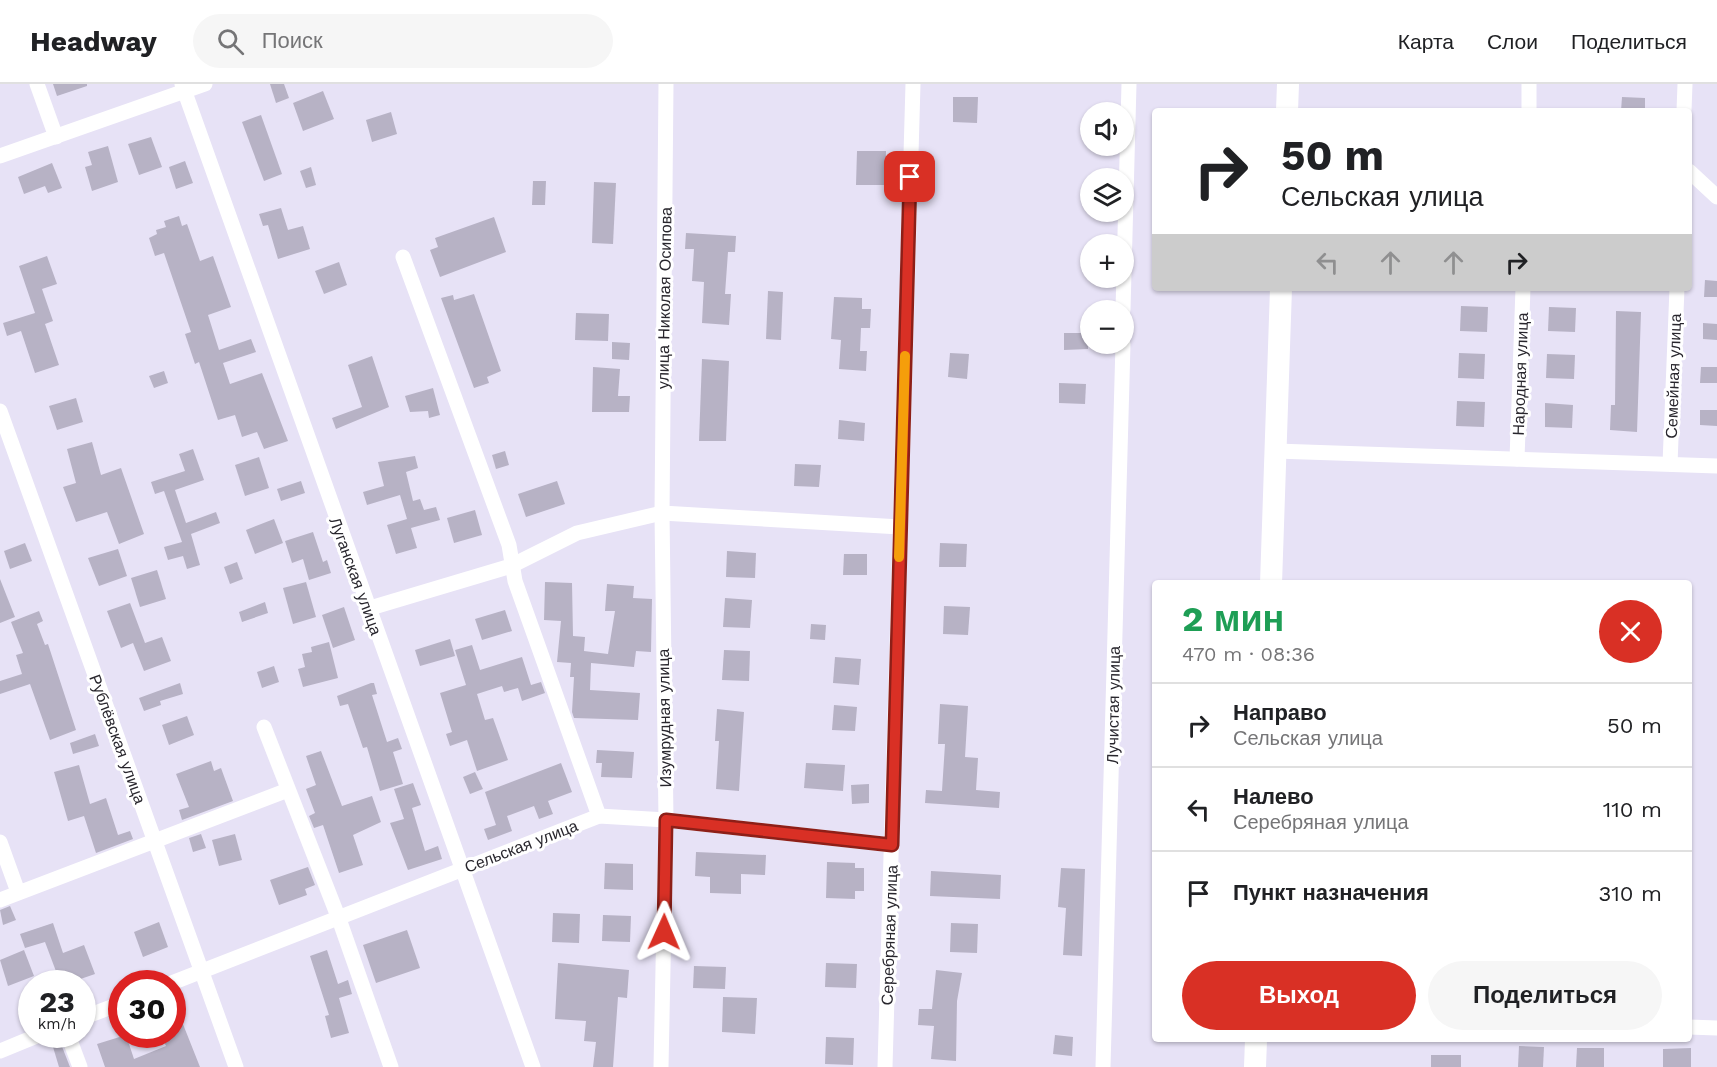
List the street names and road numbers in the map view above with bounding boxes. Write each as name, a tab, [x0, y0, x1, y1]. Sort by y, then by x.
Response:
street label: улица Николая Осипова	[653, 207, 676, 389]
street label: Народная улица	[1509, 312, 1532, 436]
street label: Семейная улица	[1662, 313, 1685, 439]
street label: Луганская улица	[325, 515, 386, 638]
street label: Лучистая улица	[1103, 646, 1124, 764]
street label: Изумрудная улица	[654, 648, 675, 788]
street label: Рублёвская улица	[85, 672, 150, 807]
street label: Сельская улица	[462, 816, 581, 877]
street label: Серебряная улица	[878, 864, 901, 1006]

